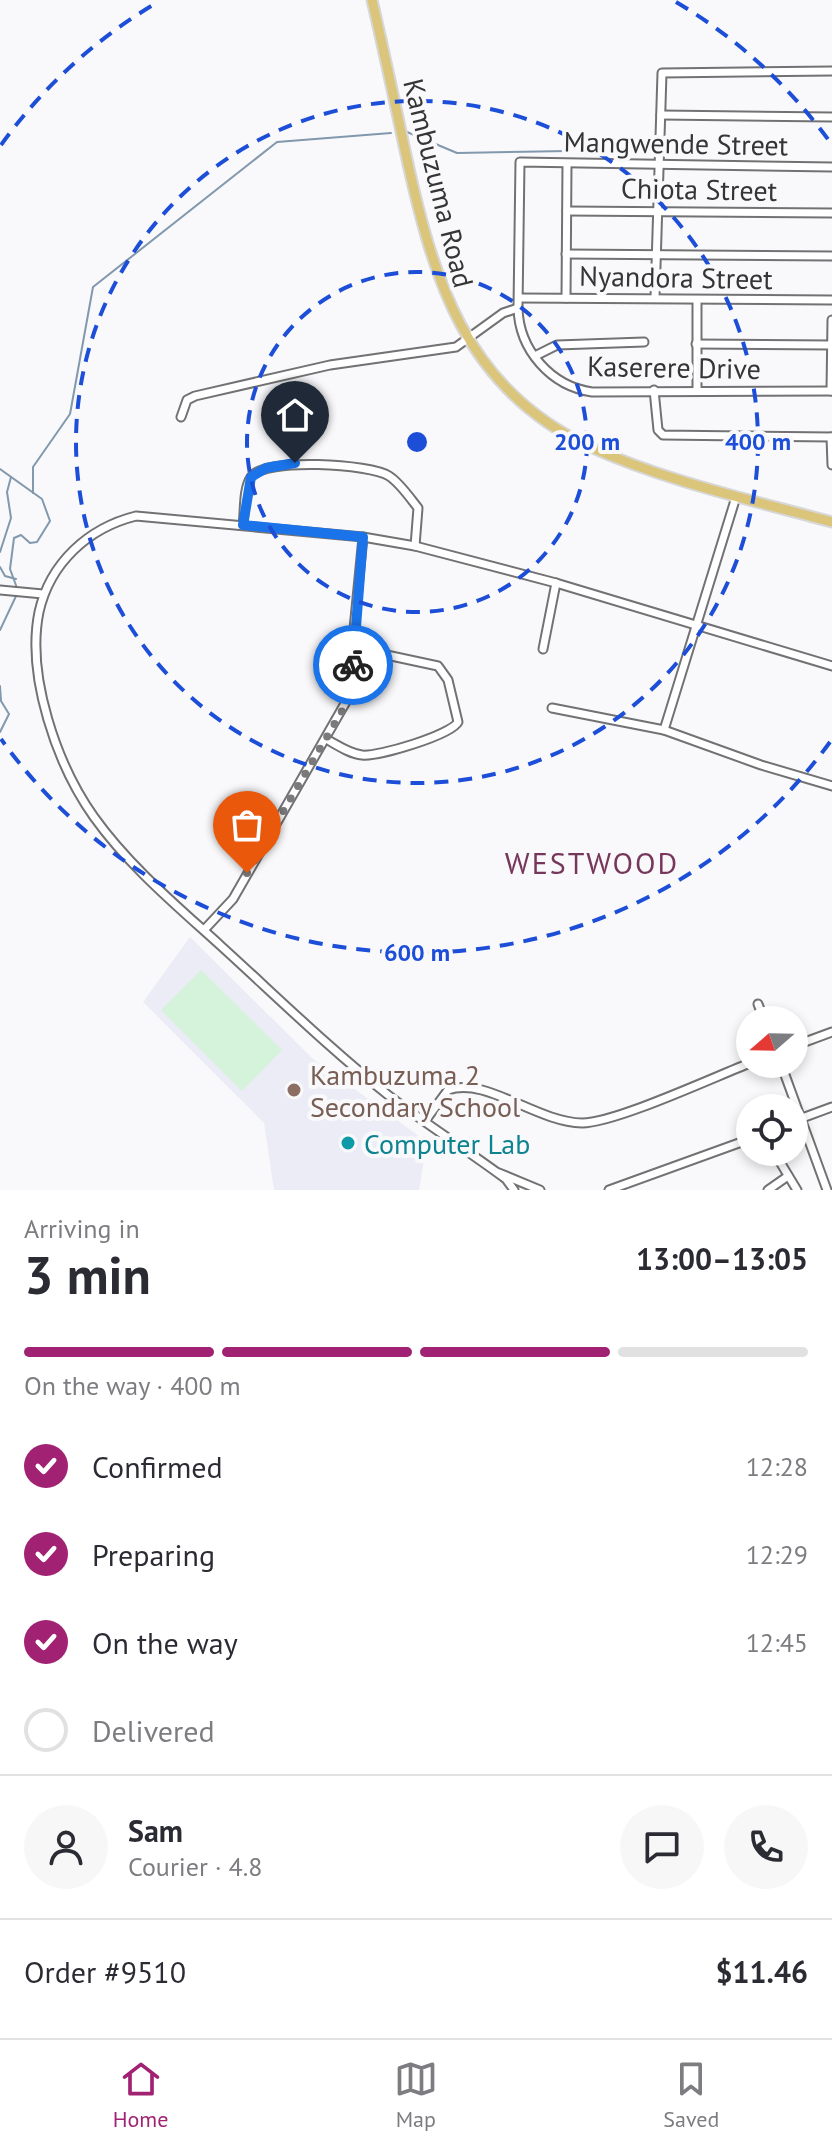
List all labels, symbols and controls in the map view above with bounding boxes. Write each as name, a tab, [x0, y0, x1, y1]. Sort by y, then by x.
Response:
street label: Kambuzuma Road	[395, 75, 483, 291]
street label: Mangwende Street	[563, 123, 789, 163]
street label: Chiota Street	[621, 169, 778, 209]
street label: Nyandora Street	[579, 257, 774, 297]
street label: Kaserere Drive	[587, 347, 761, 387]
pin	[261, 381, 329, 463]
icon: home	[273, 393, 317, 437]
text: 200 m	[554, 426, 620, 457]
text: 400 m	[725, 426, 791, 457]
centre of rings	[403, 428, 431, 456]
courier	[313, 625, 393, 705]
icon: bike	[331, 643, 375, 687]
pin	[213, 791, 281, 873]
icon: bag	[225, 803, 269, 847]
district label: WESTWOOD	[505, 843, 679, 882]
text: 600 m	[384, 937, 450, 968]
north arrow	[736, 1006, 808, 1078]
map controls	[736, 1006, 808, 1166]
place label: Kambuzuma 2 Secondary School	[310, 1056, 520, 1125]
marker: Kambuzuma 2 Secondary School	[285, 1081, 303, 1099]
button: locate	[736, 1094, 808, 1166]
place label: Computer Lab	[364, 1125, 530, 1162]
marker: Computer Lab	[339, 1134, 357, 1152]
text: Arriving in	[24, 1212, 140, 1245]
text: 13:00–13:05	[636, 1239, 808, 1278]
text: 3 min	[24, 1241, 151, 1308]
text: On the way · 400 m	[24, 1369, 241, 1402]
icon: check	[24, 1444, 68, 1488]
text: Confirmed	[92, 1447, 223, 1486]
text: 12:28	[746, 1450, 808, 1483]
icon: check	[24, 1532, 68, 1576]
text: Preparing	[92, 1535, 215, 1574]
text: 12:29	[746, 1538, 808, 1571]
icon: check	[24, 1620, 68, 1664]
text: On the way	[92, 1623, 238, 1662]
text: 12:45	[746, 1626, 808, 1659]
text: Delivered	[92, 1711, 215, 1750]
button: person	[24, 1805, 108, 1889]
button: chat	[620, 1805, 704, 1889]
button: phone	[724, 1805, 808, 1889]
text: Sam	[128, 1811, 183, 1850]
text: Courier · 4.8	[128, 1850, 262, 1883]
text: Order #9510	[24, 1952, 186, 1991]
text: $11.46	[716, 1952, 808, 1991]
tab: Home	[113, 2057, 168, 2133]
tab: Map	[394, 2057, 438, 2133]
tab: Saved	[663, 2057, 719, 2133]

